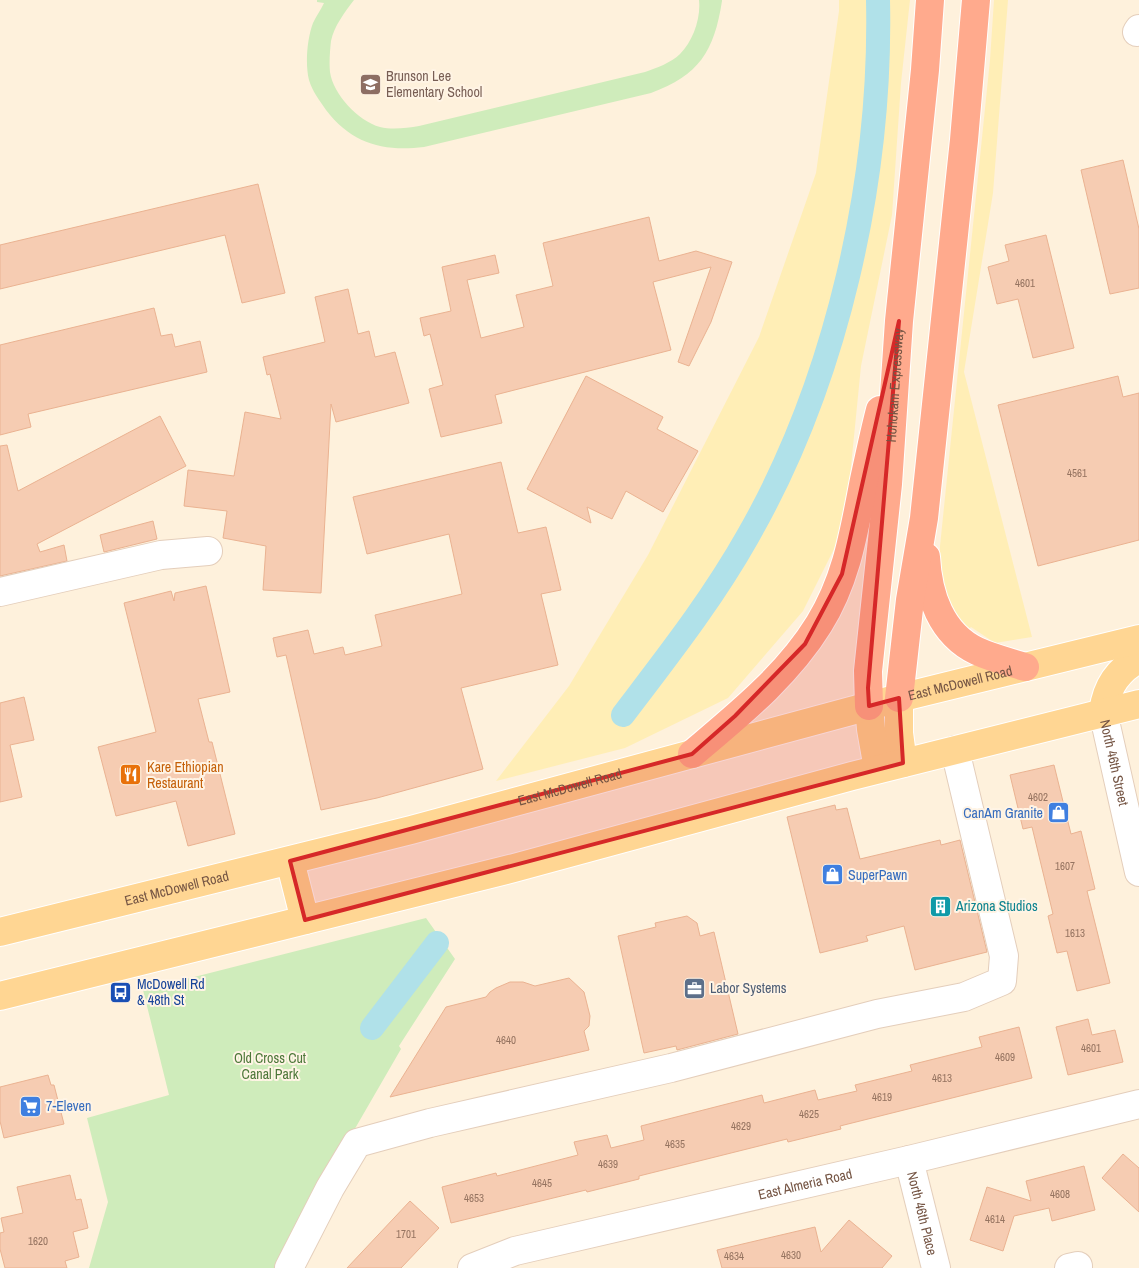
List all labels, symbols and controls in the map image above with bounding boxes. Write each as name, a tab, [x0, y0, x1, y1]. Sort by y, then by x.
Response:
place label: Brunson Lee Elementary School	[386, 67, 482, 101]
school or university icon: Brunson Lee Elementary School	[358, 72, 382, 96]
house number: 4601	[1015, 276, 1035, 290]
street label: Hohokam Expressway	[882, 327, 908, 443]
house number: 4561	[1067, 466, 1087, 480]
street label: East McDowell Road	[906, 661, 1014, 704]
street label: North 46th Street	[1096, 718, 1133, 807]
place label: Kare Ethiopian Restaurant	[147, 758, 224, 792]
restaurant icon: Kare Ethiopian Restaurant	[119, 763, 143, 787]
street label: East McDowell Road	[516, 764, 624, 810]
house number: 4602	[1028, 790, 1048, 804]
shop icon: CanAm Granite	[1047, 801, 1071, 825]
place label: CanAm Granite	[963, 804, 1043, 822]
house number: 1607	[1055, 859, 1075, 873]
shop icon: SuperPawn	[820, 863, 844, 887]
place label: SuperPawn	[848, 866, 907, 884]
street label: East McDowell Road	[123, 867, 231, 910]
building icon: Arizona Studios	[928, 894, 952, 918]
place label: Arizona Studios	[955, 897, 1038, 915]
house number: 1613	[1065, 926, 1085, 940]
place label: McDowell Rd & 48th St	[137, 975, 205, 1009]
office icon: Labor Systems	[682, 976, 706, 1000]
place label: Labor Systems	[710, 979, 787, 997]
bus stop icon: McDowell Rd & 48th St	[109, 980, 133, 1004]
house number: 4640	[496, 1033, 516, 1047]
house number: 4601	[1081, 1041, 1101, 1055]
park label: Old Cross Cut Canal Park	[234, 1049, 306, 1083]
house number: 4609	[995, 1050, 1015, 1064]
house number: 4613	[932, 1071, 952, 1085]
house number: 4619	[872, 1090, 892, 1104]
supermarket icon: 7-Eleven	[18, 1094, 42, 1118]
place label: 7-Eleven	[46, 1097, 91, 1115]
house number: 4625	[799, 1107, 819, 1121]
house number: 4629	[731, 1119, 751, 1133]
house number: 4635	[665, 1137, 685, 1151]
house number: 4639	[598, 1157, 618, 1171]
street label: East Almeria Road	[756, 1164, 854, 1204]
street label: North 46th Place	[903, 1170, 941, 1257]
house number: 4645	[532, 1176, 552, 1190]
house number: 4608	[1050, 1187, 1070, 1201]
house number: 4653	[464, 1191, 484, 1205]
house number: 4614	[985, 1212, 1005, 1226]
house number: 1701	[396, 1227, 416, 1241]
house number: 1620	[28, 1234, 48, 1248]
house number: 4630	[781, 1248, 801, 1262]
house number: 4634	[724, 1249, 744, 1263]

